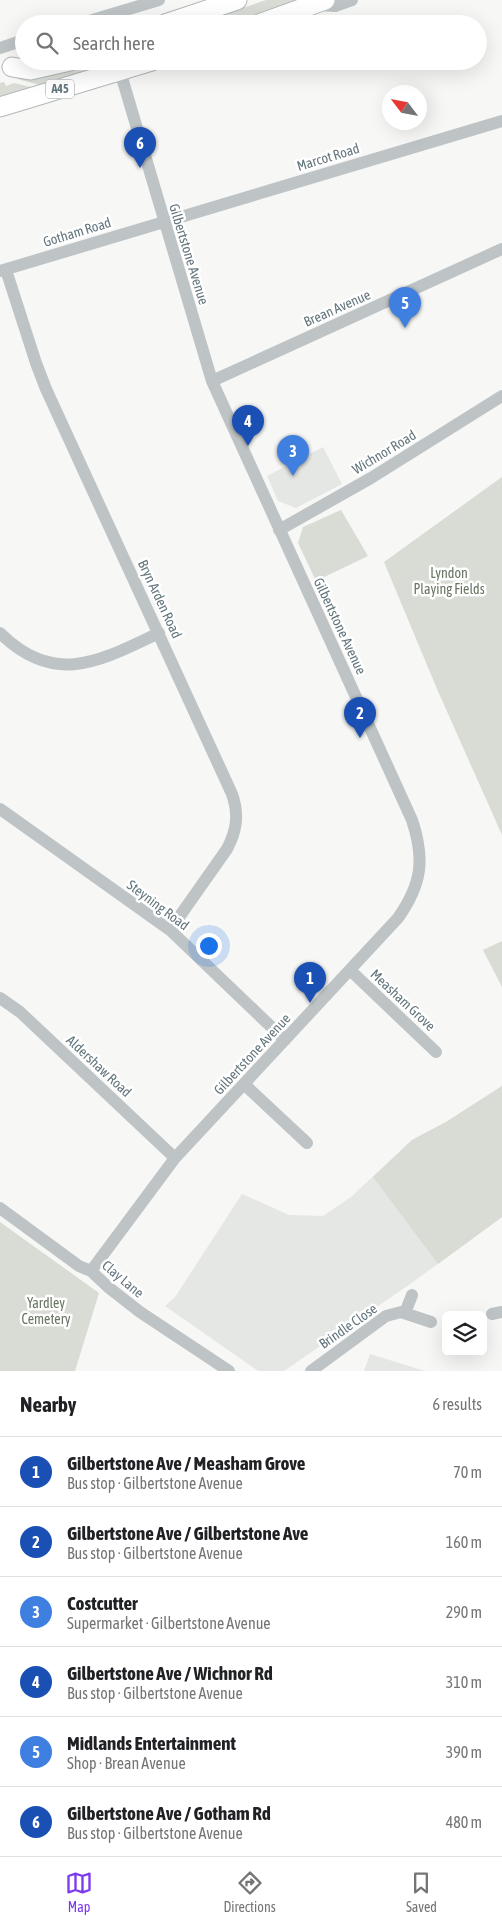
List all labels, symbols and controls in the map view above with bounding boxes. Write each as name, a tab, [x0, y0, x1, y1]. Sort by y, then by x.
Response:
search box	[15, 15, 487, 70]
icon: search	[33, 29, 61, 57]
text: Search here	[73, 32, 155, 54]
road number: A45	[46, 80, 74, 98]
north arrow	[382, 85, 427, 130]
pin: 6	[124, 127, 156, 168]
street label: Marcot Road	[295, 140, 361, 174]
street label: Gilbertstone Avenue	[166, 202, 212, 306]
street label: Gotham Road	[41, 214, 113, 250]
street label: Brean Avenue	[301, 286, 373, 330]
pin: 5	[389, 287, 421, 328]
pin: 4	[232, 405, 264, 446]
street label: Wichnor Road	[349, 427, 419, 477]
pin: 3	[277, 435, 309, 476]
street label: Bryn Arden Road	[135, 557, 185, 641]
park label: Lyndon Playing Fields	[413, 565, 485, 597]
street label: Gilbertstone Avenue	[311, 575, 369, 677]
pin: 2	[344, 697, 376, 738]
street label: Steyning Road	[124, 877, 192, 933]
your location	[196, 933, 222, 959]
pin: 1	[294, 962, 326, 1003]
street label: Measham Grove	[367, 966, 439, 1034]
street label: Gilbertstone Avenue	[210, 1010, 294, 1098]
street label: Aldershaw Road	[63, 1032, 135, 1100]
street label: Clay Lane	[99, 1257, 147, 1301]
park label: Yardley Cemetery	[21, 1295, 71, 1327]
street label: Brindle Close	[316, 1300, 380, 1352]
map controls	[442, 1311, 487, 1356]
button: layers	[442, 1311, 487, 1356]
text: Nearby	[20, 1392, 76, 1416]
text: 6 results	[432, 1395, 482, 1413]
text: Gilbertstone Ave / Measham Grove	[67, 1452, 305, 1474]
text: 1	[32, 1463, 40, 1481]
text: 70 m	[453, 1463, 482, 1481]
text: Bus stop · Gilbertstone Avenue	[67, 1474, 243, 1492]
text: Gilbertstone Ave / Gilbertstone Ave	[67, 1522, 309, 1544]
text: 2	[32, 1533, 40, 1551]
text: 160 m	[446, 1533, 482, 1551]
text: Bus stop · Gilbertstone Avenue	[67, 1544, 243, 1562]
text: Costcutter	[67, 1592, 138, 1614]
text: 3	[32, 1603, 40, 1621]
text: 290 m	[446, 1603, 482, 1621]
text: Supermarket · Gilbertstone Avenue	[67, 1614, 271, 1632]
text: Gilbertstone Ave / Wichnor Rd	[67, 1662, 273, 1684]
text: 4	[32, 1673, 40, 1691]
text: 310 m	[446, 1673, 482, 1691]
text: Bus stop · Gilbertstone Avenue	[67, 1684, 243, 1702]
text: Midlands Entertainment	[67, 1732, 236, 1754]
text: 5	[32, 1743, 40, 1761]
text: 390 m	[446, 1743, 482, 1761]
text: Shop · Brean Avenue	[67, 1754, 186, 1772]
text: Gilbertstone Ave / Gotham Rd	[67, 1802, 271, 1824]
text: 6	[32, 1813, 40, 1831]
text: 480 m	[446, 1813, 482, 1831]
text: Bus stop · Gilbertstone Avenue	[67, 1824, 243, 1842]
tab: Map	[65, 1869, 93, 1915]
tab: Directions	[223, 1869, 276, 1915]
tab: Saved	[406, 1869, 437, 1915]

